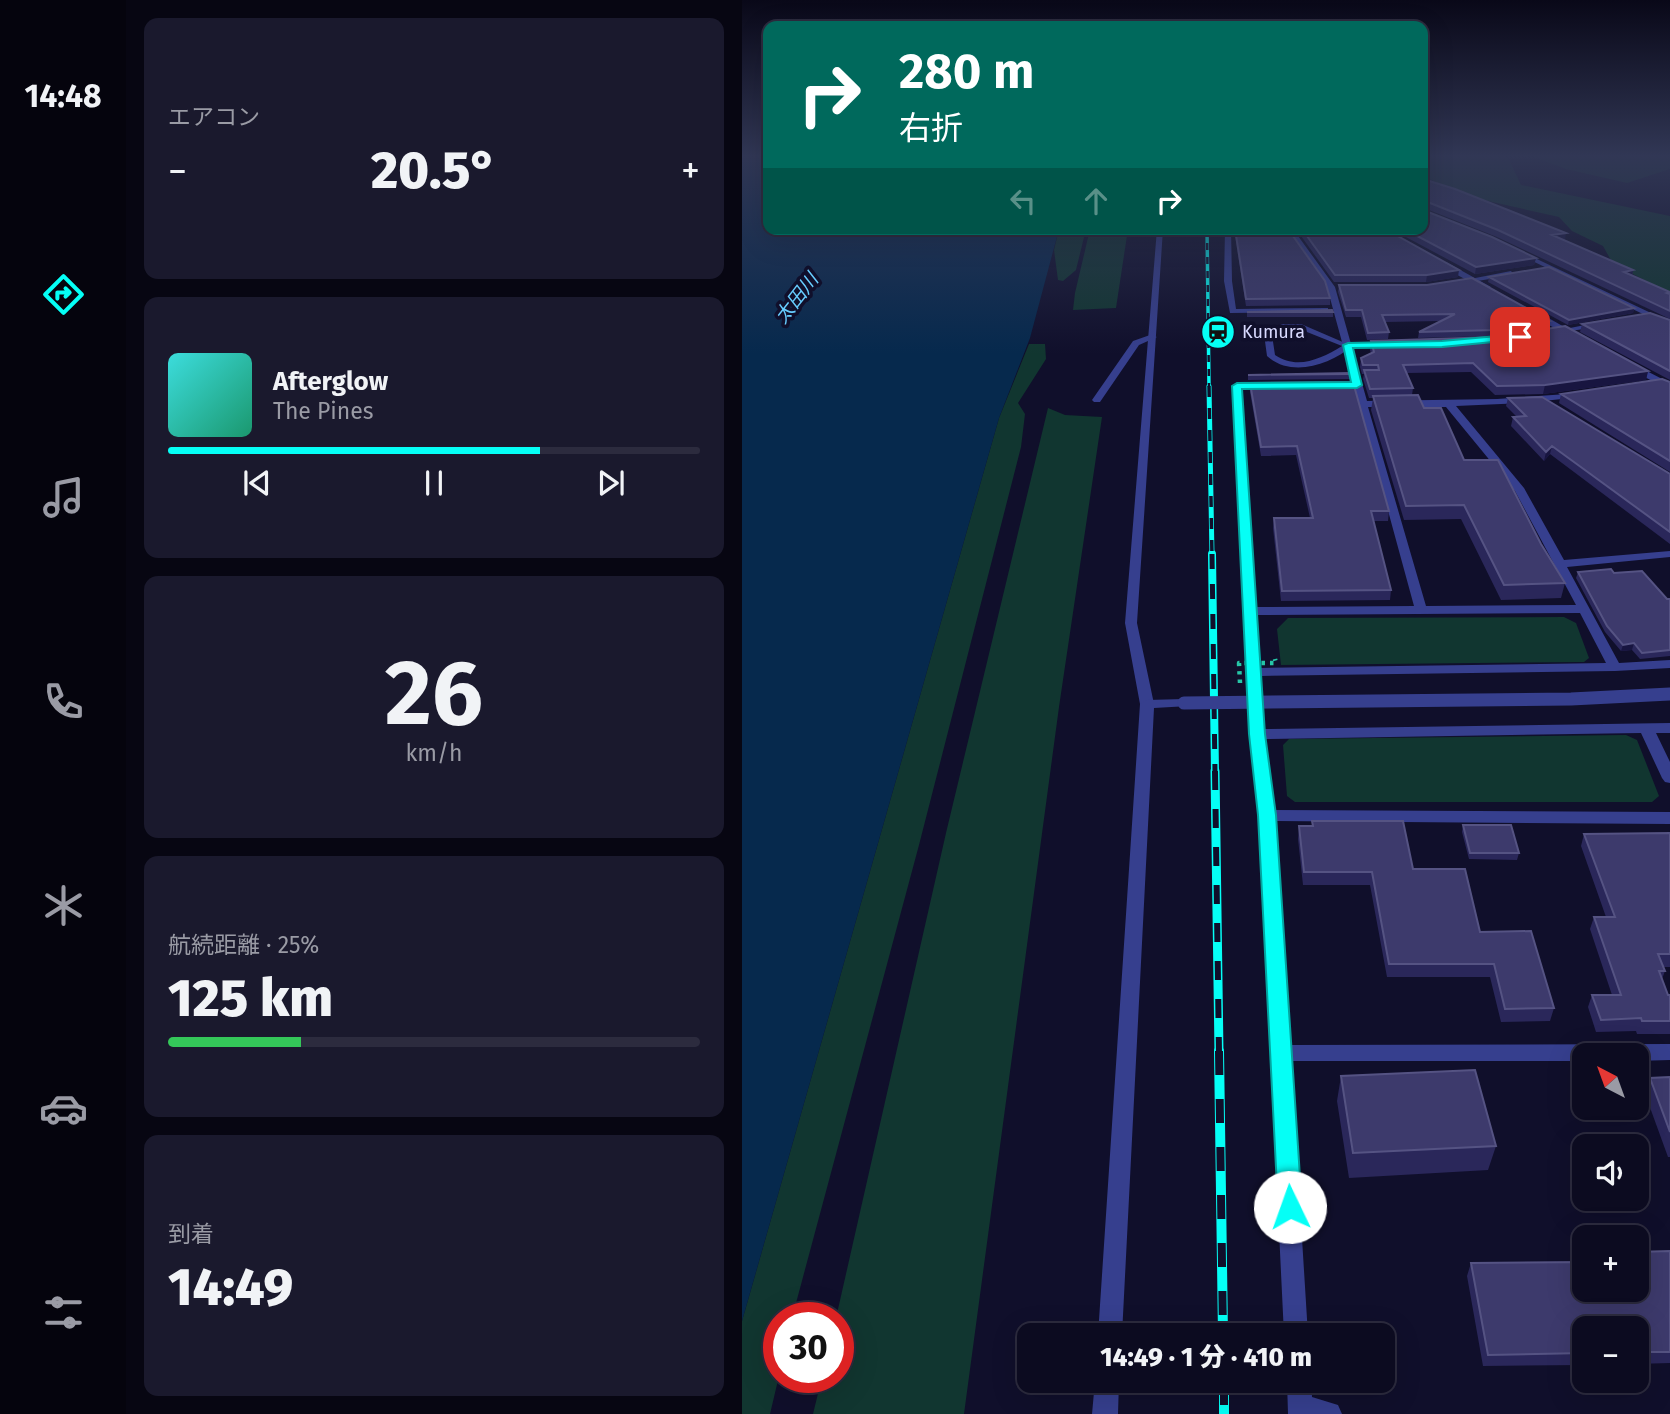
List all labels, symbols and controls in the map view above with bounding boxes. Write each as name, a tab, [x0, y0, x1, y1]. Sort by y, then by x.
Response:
text: 280 m	[899, 42, 1035, 101]
icon: right	[784, 49, 875, 140]
text: 14:48	[24, 77, 102, 115]
text: エアコン	[168, 103, 260, 131]
text: 右折	[899, 109, 963, 147]
text: 20.5°	[371, 139, 497, 202]
text: −	[168, 148, 187, 194]
text: +	[681, 148, 700, 194]
icon: left	[1004, 182, 1042, 220]
icon: ahead	[1077, 182, 1115, 220]
icon: right	[1150, 182, 1188, 220]
water label: 太田川	[770, 267, 824, 328]
icon: directions	[39, 270, 88, 319]
pin	[1490, 307, 1550, 367]
station icon: Kumura	[1199, 313, 1237, 351]
icon: arrive	[1501, 318, 1539, 356]
place label: Kumura	[1242, 321, 1305, 343]
text: Afterglow	[273, 366, 388, 397]
text: The Pines	[273, 397, 374, 425]
icon: previous	[238, 464, 276, 502]
icon: pause	[415, 464, 453, 502]
icon: next	[592, 464, 630, 502]
icon: music	[39, 473, 88, 522]
text: 26	[385, 639, 483, 748]
icon: phone	[39, 677, 88, 726]
text: km/h	[406, 739, 462, 767]
icon: climate	[39, 881, 88, 930]
text: 航続距離 · 25%	[168, 931, 319, 959]
text: 125 km	[168, 967, 333, 1030]
north arrow	[1572, 1043, 1648, 1120]
map controls	[1572, 1043, 1649, 1393]
icon: car	[39, 1084, 88, 1133]
button: sound	[1572, 1134, 1649, 1211]
position arrow	[1253, 1170, 1327, 1244]
text: 到着	[168, 1220, 214, 1248]
button: +	[1572, 1225, 1649, 1302]
text: 14:49	[168, 1256, 293, 1319]
icon: filters	[39, 1288, 88, 1337]
speed limit sign: 30	[763, 1302, 854, 1393]
button: −	[1572, 1316, 1649, 1393]
text: 14:49 · 1 分 · 410 m	[1100, 1342, 1312, 1373]

